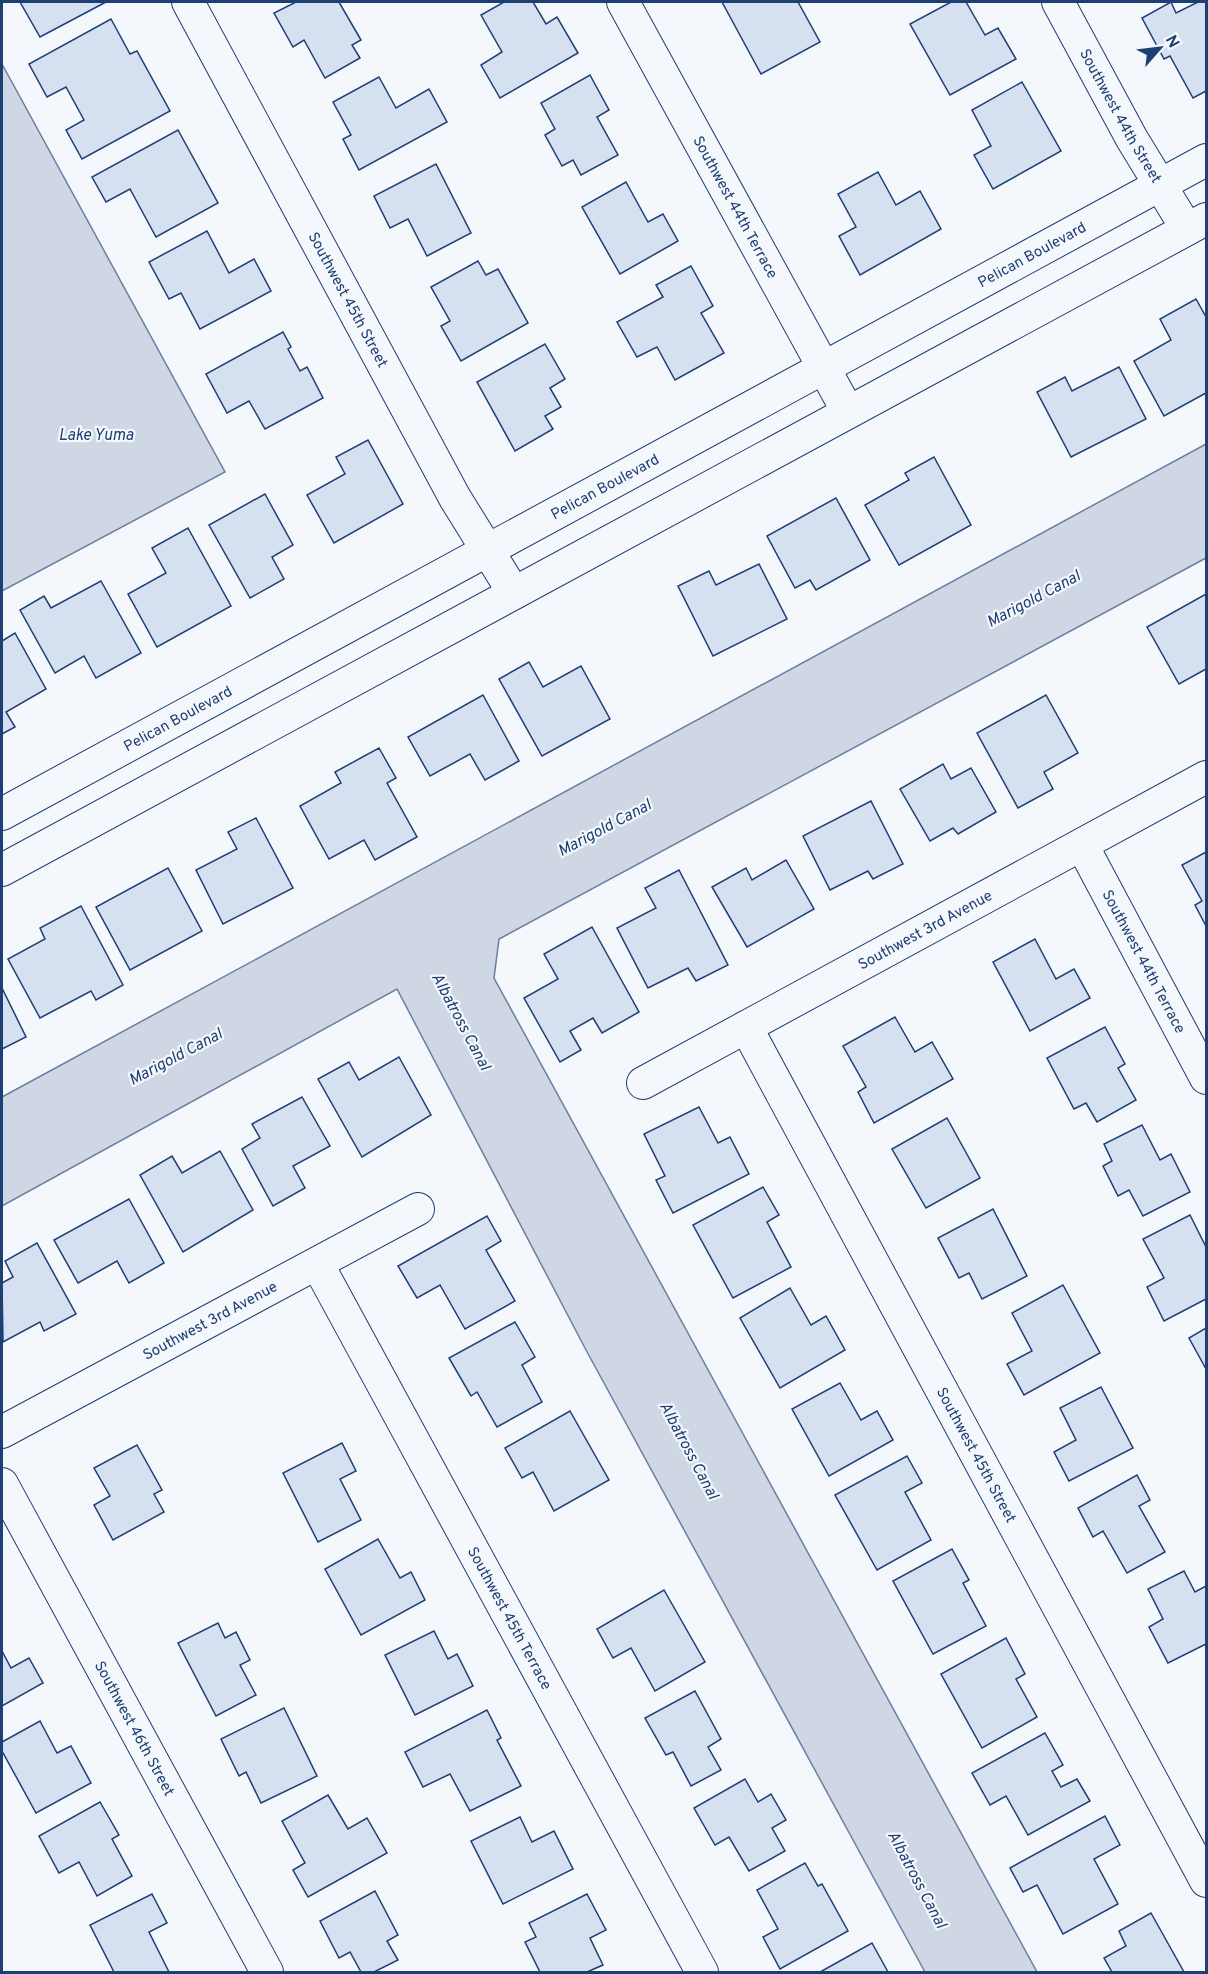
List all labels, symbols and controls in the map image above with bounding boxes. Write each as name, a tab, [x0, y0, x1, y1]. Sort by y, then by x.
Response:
north arrow	[1130, 18, 1190, 78]
text: N	[1160, 32, 1183, 52]
street label: Southwest 44th Street	[1074, 46, 1165, 187]
street label: Southwest 44th Terrace	[687, 133, 781, 283]
street label: Pelican Boulevard	[975, 219, 1090, 293]
street label: Southwest 45th Street	[303, 229, 391, 371]
water label: Lake Yuma	[58, 426, 134, 446]
street label: Pelican Boulevard	[548, 451, 663, 525]
water label: Marigold Canal	[984, 566, 1085, 633]
street label: Pelican Boulevard	[121, 683, 236, 757]
water label: Marigold Canal	[555, 795, 656, 862]
street label: Southwest 3rd Avenue	[855, 887, 996, 975]
street label: Southwest 44th Terrace	[1097, 887, 1189, 1037]
water label: Albatross Canal	[426, 970, 495, 1075]
water label: Marigold Canal	[126, 1024, 227, 1091]
street label: Southwest 3rd Avenue	[140, 1278, 281, 1366]
street label: Southwest 45th Street	[931, 1385, 1019, 1527]
water label: Albatross Canal	[654, 1399, 723, 1504]
street label: Southwest 45th Terrace	[462, 1544, 555, 1694]
street label: Southwest 46th Street	[89, 1658, 178, 1800]
water label: Albatross Canal	[882, 1828, 951, 1933]

